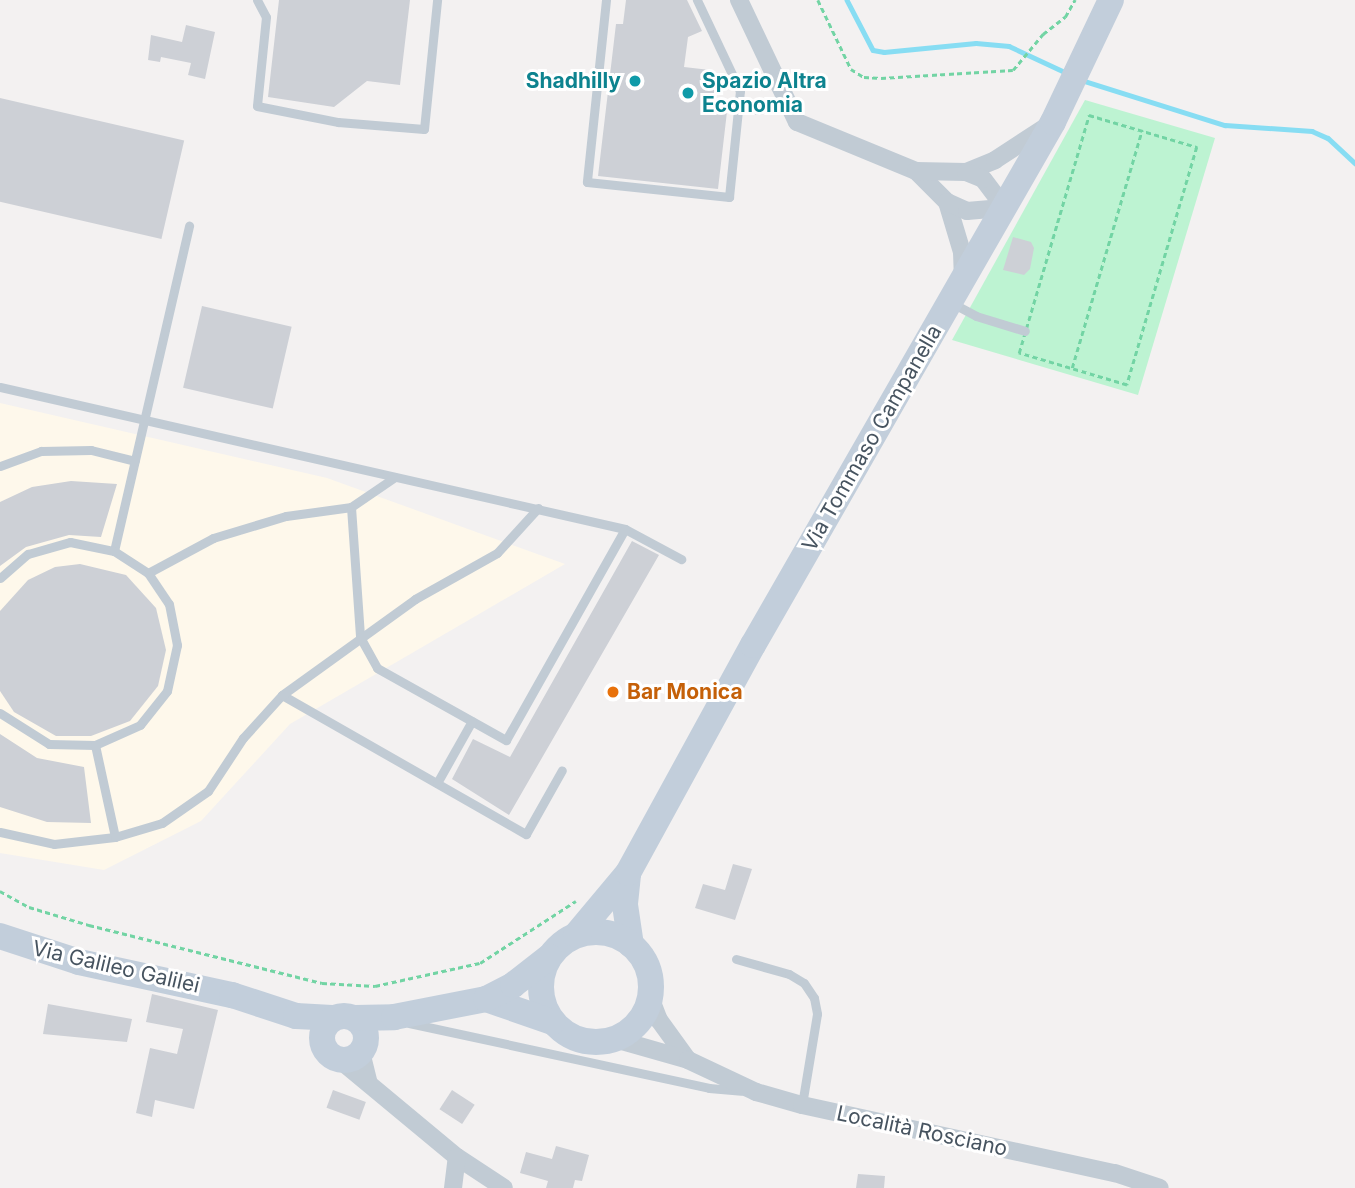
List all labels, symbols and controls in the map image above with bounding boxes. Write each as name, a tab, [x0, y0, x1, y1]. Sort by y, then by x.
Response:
place label: Shadhilly	[526, 68, 621, 94]
place label: Spazio Altra Economia	[702, 68, 827, 118]
marker: Shadhilly	[627, 73, 643, 89]
marker: Spazio Altra Economia	[680, 85, 696, 101]
street label: Via Tommaso Campanella	[797, 320, 947, 556]
place label: Bar Monica	[627, 679, 743, 705]
marker: Bar Monica	[605, 684, 621, 700]
street label: Via Galileo Galilei	[30, 936, 202, 998]
street label: Località Rosciano	[834, 1101, 1010, 1161]

